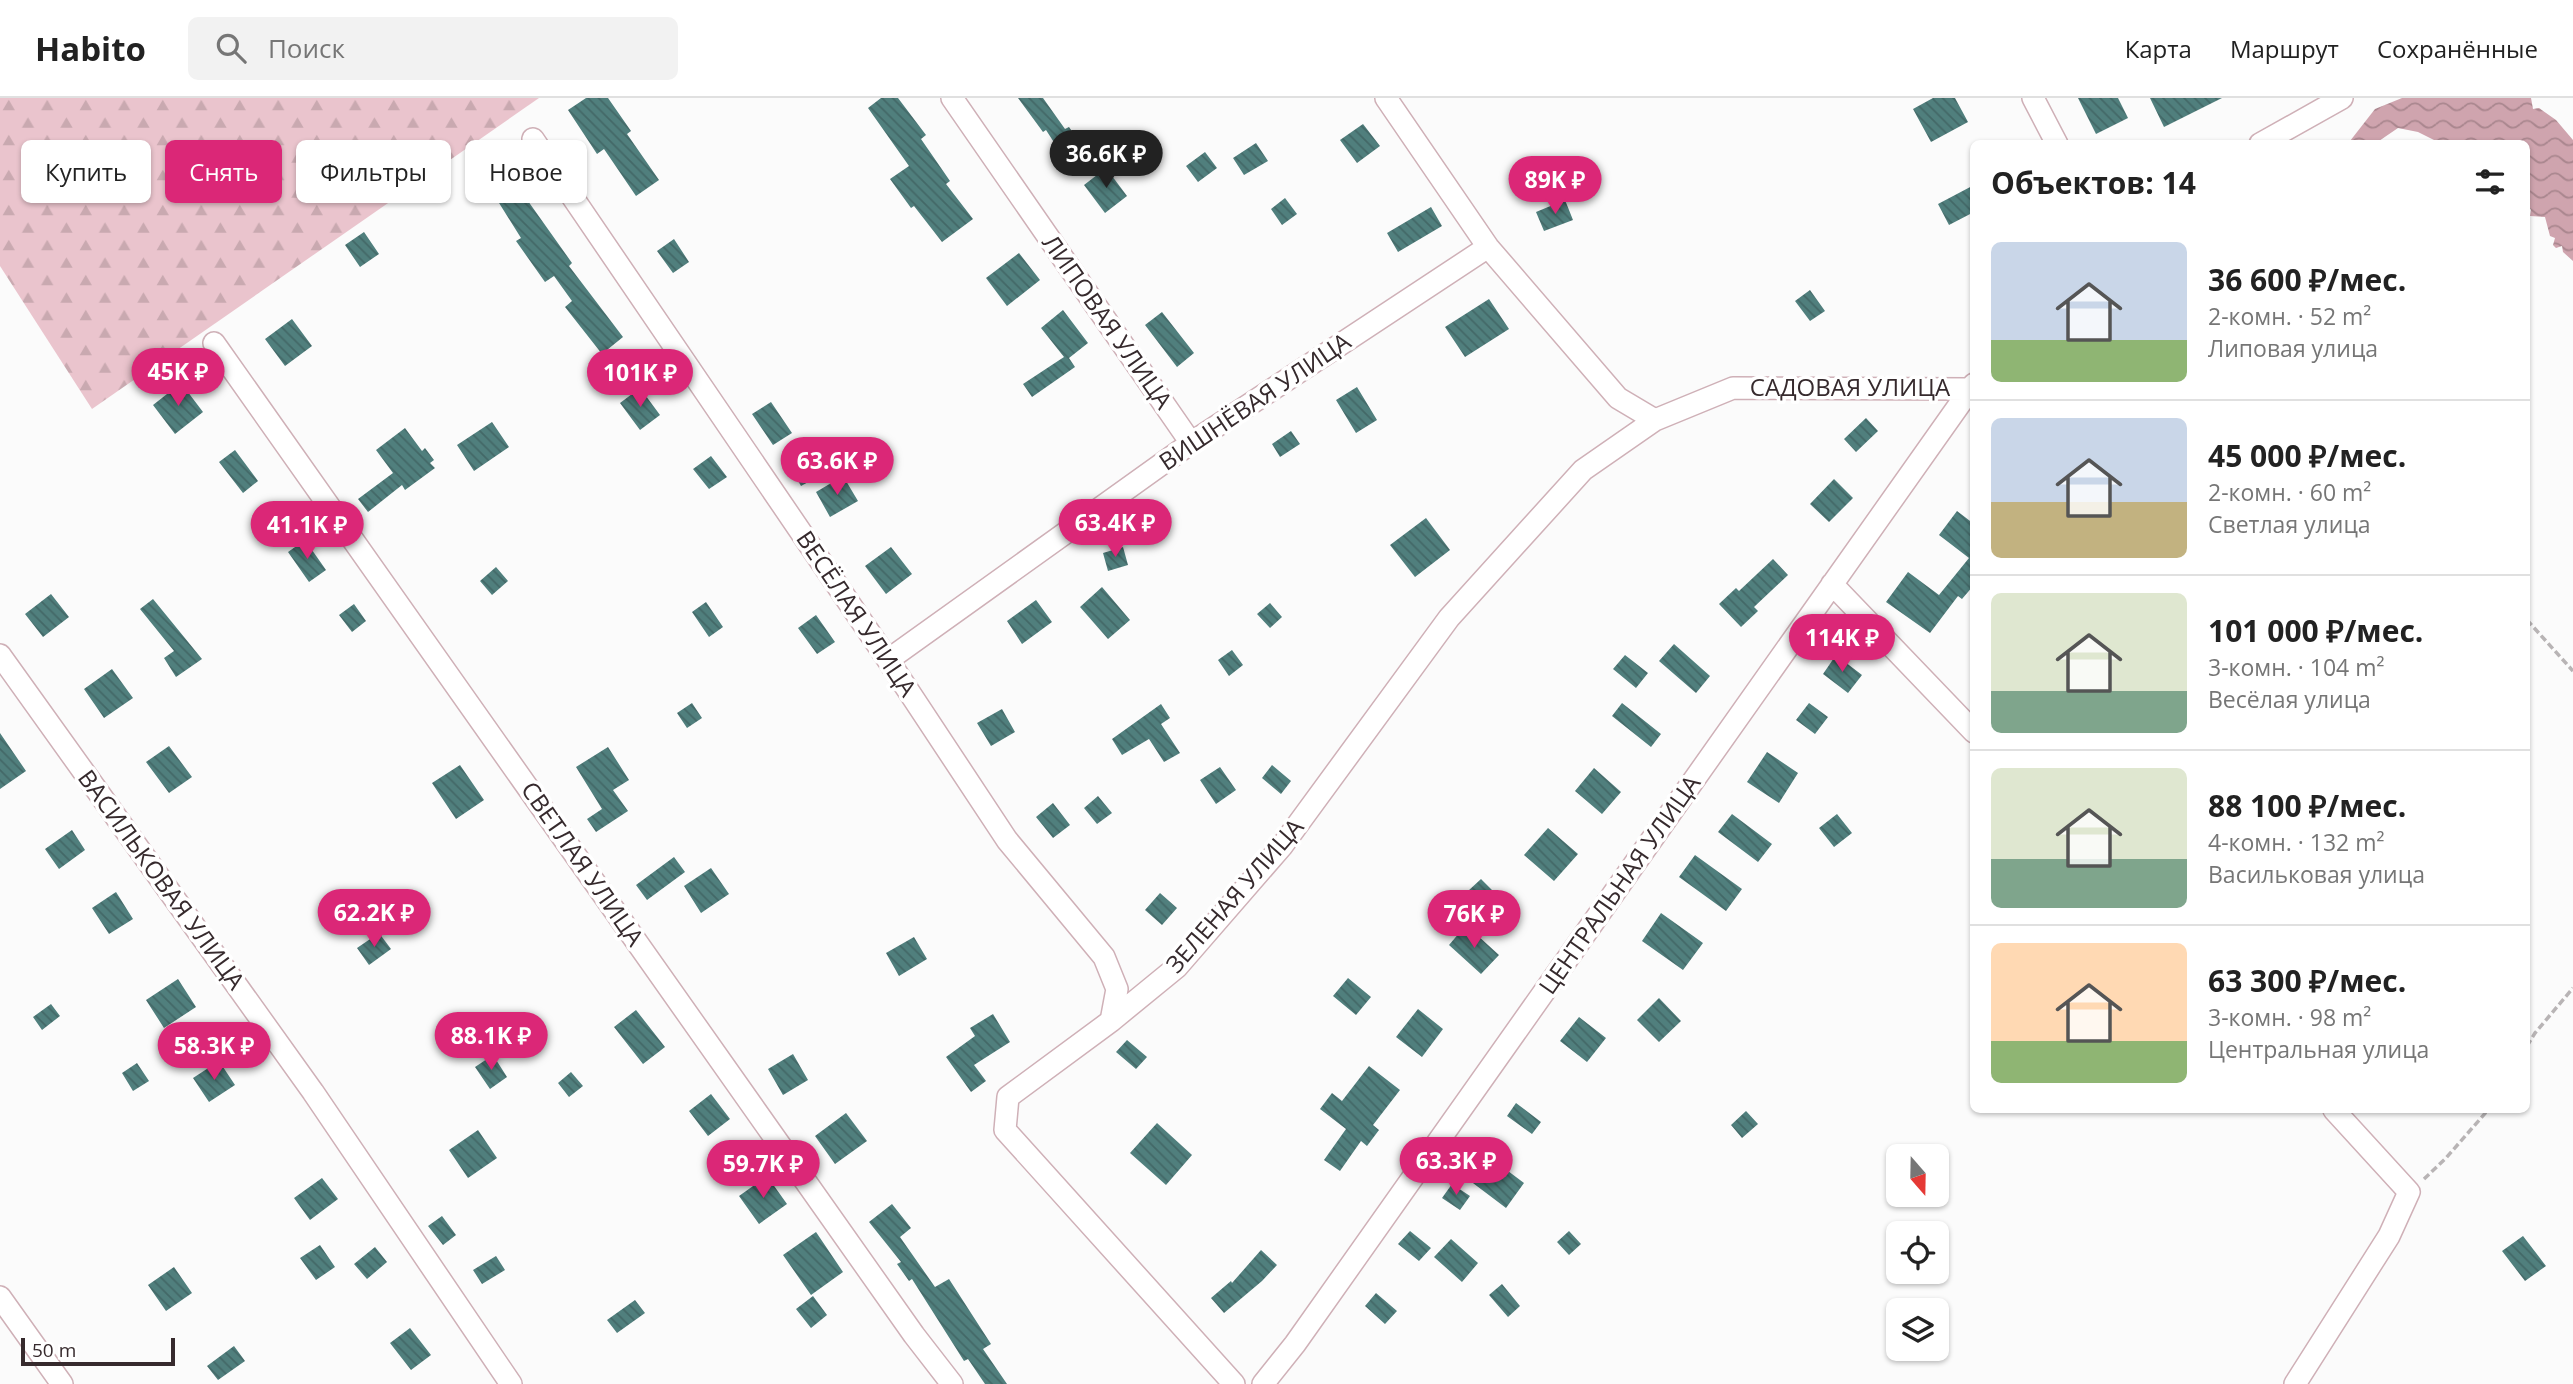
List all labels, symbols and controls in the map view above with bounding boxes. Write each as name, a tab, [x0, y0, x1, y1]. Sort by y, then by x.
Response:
search box	[188, 17, 678, 80]
text: Habito	[35, 26, 146, 71]
icon: search	[212, 29, 250, 67]
text: Поиск	[268, 30, 345, 66]
text: Карта	[2125, 32, 2192, 65]
text: Маршрут	[2230, 32, 2339, 65]
text: Сохранённые	[2377, 32, 2538, 65]
pin: 36.6K ₽	[1041, 130, 1171, 190]
text: 36.6K ₽	[1066, 137, 1146, 169]
chip: Купить	[21, 140, 151, 203]
chip: Снять	[165, 140, 282, 203]
chip: Фильтры	[296, 140, 451, 203]
chip: Новое	[465, 140, 587, 203]
pin: 89K ₽	[1506, 156, 1604, 216]
text: Объектов: 14	[1991, 162, 2196, 203]
text: 89K ₽	[1525, 163, 1585, 195]
icon: filters	[2471, 163, 2509, 201]
street label: ЛИПОВАЯ УЛИЦА	[1036, 227, 1181, 416]
text: 36 600 ₽/мес.	[2208, 259, 2406, 300]
icon: home	[2047, 270, 2131, 354]
text: 2-комн. · 52 m²	[2208, 300, 2371, 332]
street label: ВИШНЁВАЯ УЛИЦА	[1152, 324, 1357, 477]
text: Липовая улица	[2208, 332, 2378, 364]
pin: 45K ₽	[129, 348, 227, 408]
pin: 101K ₽	[583, 350, 697, 409]
text: 45K ₽	[148, 355, 208, 387]
text: 101K ₽	[603, 356, 677, 388]
street label: САДОВАЯ УЛИЦА	[1750, 370, 1951, 403]
text: 45 000 ₽/мес.	[2208, 435, 2406, 476]
pin: 63.6K ₽	[772, 438, 902, 497]
text: 63.6K ₽	[797, 444, 877, 476]
icon: home	[2047, 446, 2131, 530]
text: 2-комн. · 60 m²	[2208, 476, 2371, 508]
pin: 63.4K ₽	[1050, 500, 1180, 559]
pin: 41.1K ₽	[242, 502, 372, 561]
text: 63.4K ₽	[1075, 506, 1155, 538]
text: 41.1K ₽	[267, 508, 347, 540]
text: Светлая улица	[2208, 508, 2371, 540]
street label: ВЕСЁЛАЯ УЛИЦА	[789, 524, 926, 703]
text: 101 000 ₽/мес.	[2208, 610, 2423, 651]
pin: 114K ₽	[1785, 614, 1899, 674]
text: 114K ₽	[1805, 621, 1879, 653]
icon: home	[2047, 621, 2131, 705]
text: 3-комн. · 104 m²	[2208, 651, 2384, 683]
text: Весёлая улица	[2208, 683, 2371, 715]
street label: ВАСИЛЬКОВАЯ УЛИЦА	[71, 762, 254, 996]
street label: ЦЕНТРАЛЬНАЯ УЛИЦА	[1530, 767, 1708, 1000]
street label: СВЕТЛАЯ УЛИЦА	[514, 774, 653, 953]
text: 88 100 ₽/мес.	[2208, 785, 2406, 826]
icon: home	[2047, 796, 2131, 880]
street label: ЗЕЛЕНАЯ УЛИЦА	[1158, 810, 1311, 979]
text: 4-комн. · 132 m²	[2208, 826, 2384, 858]
text: Васильковая улица	[2208, 858, 2425, 890]
pin: 62.2K ₽	[309, 890, 439, 949]
pin: 76K ₽	[1425, 890, 1523, 950]
text: 62.2K ₽	[334, 896, 414, 928]
text: 76K ₽	[1444, 897, 1504, 929]
text: 63 300 ₽/мес.	[2208, 960, 2406, 1001]
icon: home	[2047, 971, 2131, 1055]
text: 3-комн. · 98 m²	[2208, 1001, 2371, 1033]
pin: 88.1K ₽	[426, 1012, 556, 1072]
text: 88.1K ₽	[451, 1019, 531, 1051]
pin: 58.3K ₽	[149, 1023, 279, 1082]
text: 58.3K ₽	[174, 1029, 254, 1061]
text: Центральная улица	[2208, 1033, 2429, 1065]
pin: 63.3K ₽	[1391, 1138, 1521, 1197]
pin: 59.7K ₽	[698, 1140, 828, 1200]
text: 63.3K ₽	[1416, 1144, 1496, 1176]
north arrow	[1886, 1144, 1950, 1208]
map controls	[1886, 1144, 1949, 1361]
text: 59.7K ₽	[723, 1147, 803, 1179]
button: locate	[1886, 1221, 1949, 1284]
button: layers	[1886, 1298, 1949, 1361]
scale bar	[21, 1335, 175, 1367]
text: 50 m	[32, 1337, 76, 1363]

